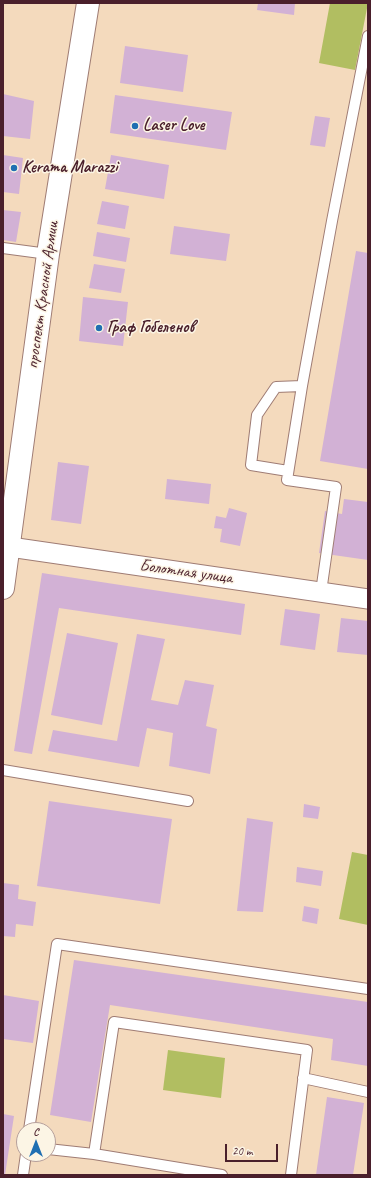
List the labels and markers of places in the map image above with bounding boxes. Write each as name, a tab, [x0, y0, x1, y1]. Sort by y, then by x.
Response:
place label: Laser Love	[143, 116, 204, 136]
marker: Laser Love	[130, 121, 140, 131]
place label: Kerama Marazzi	[22, 158, 117, 178]
marker: Kerama Marazzi	[9, 163, 19, 173]
place label: Граф Гобеленов	[107, 318, 195, 338]
marker: Граф Гобеленов	[94, 323, 104, 333]

